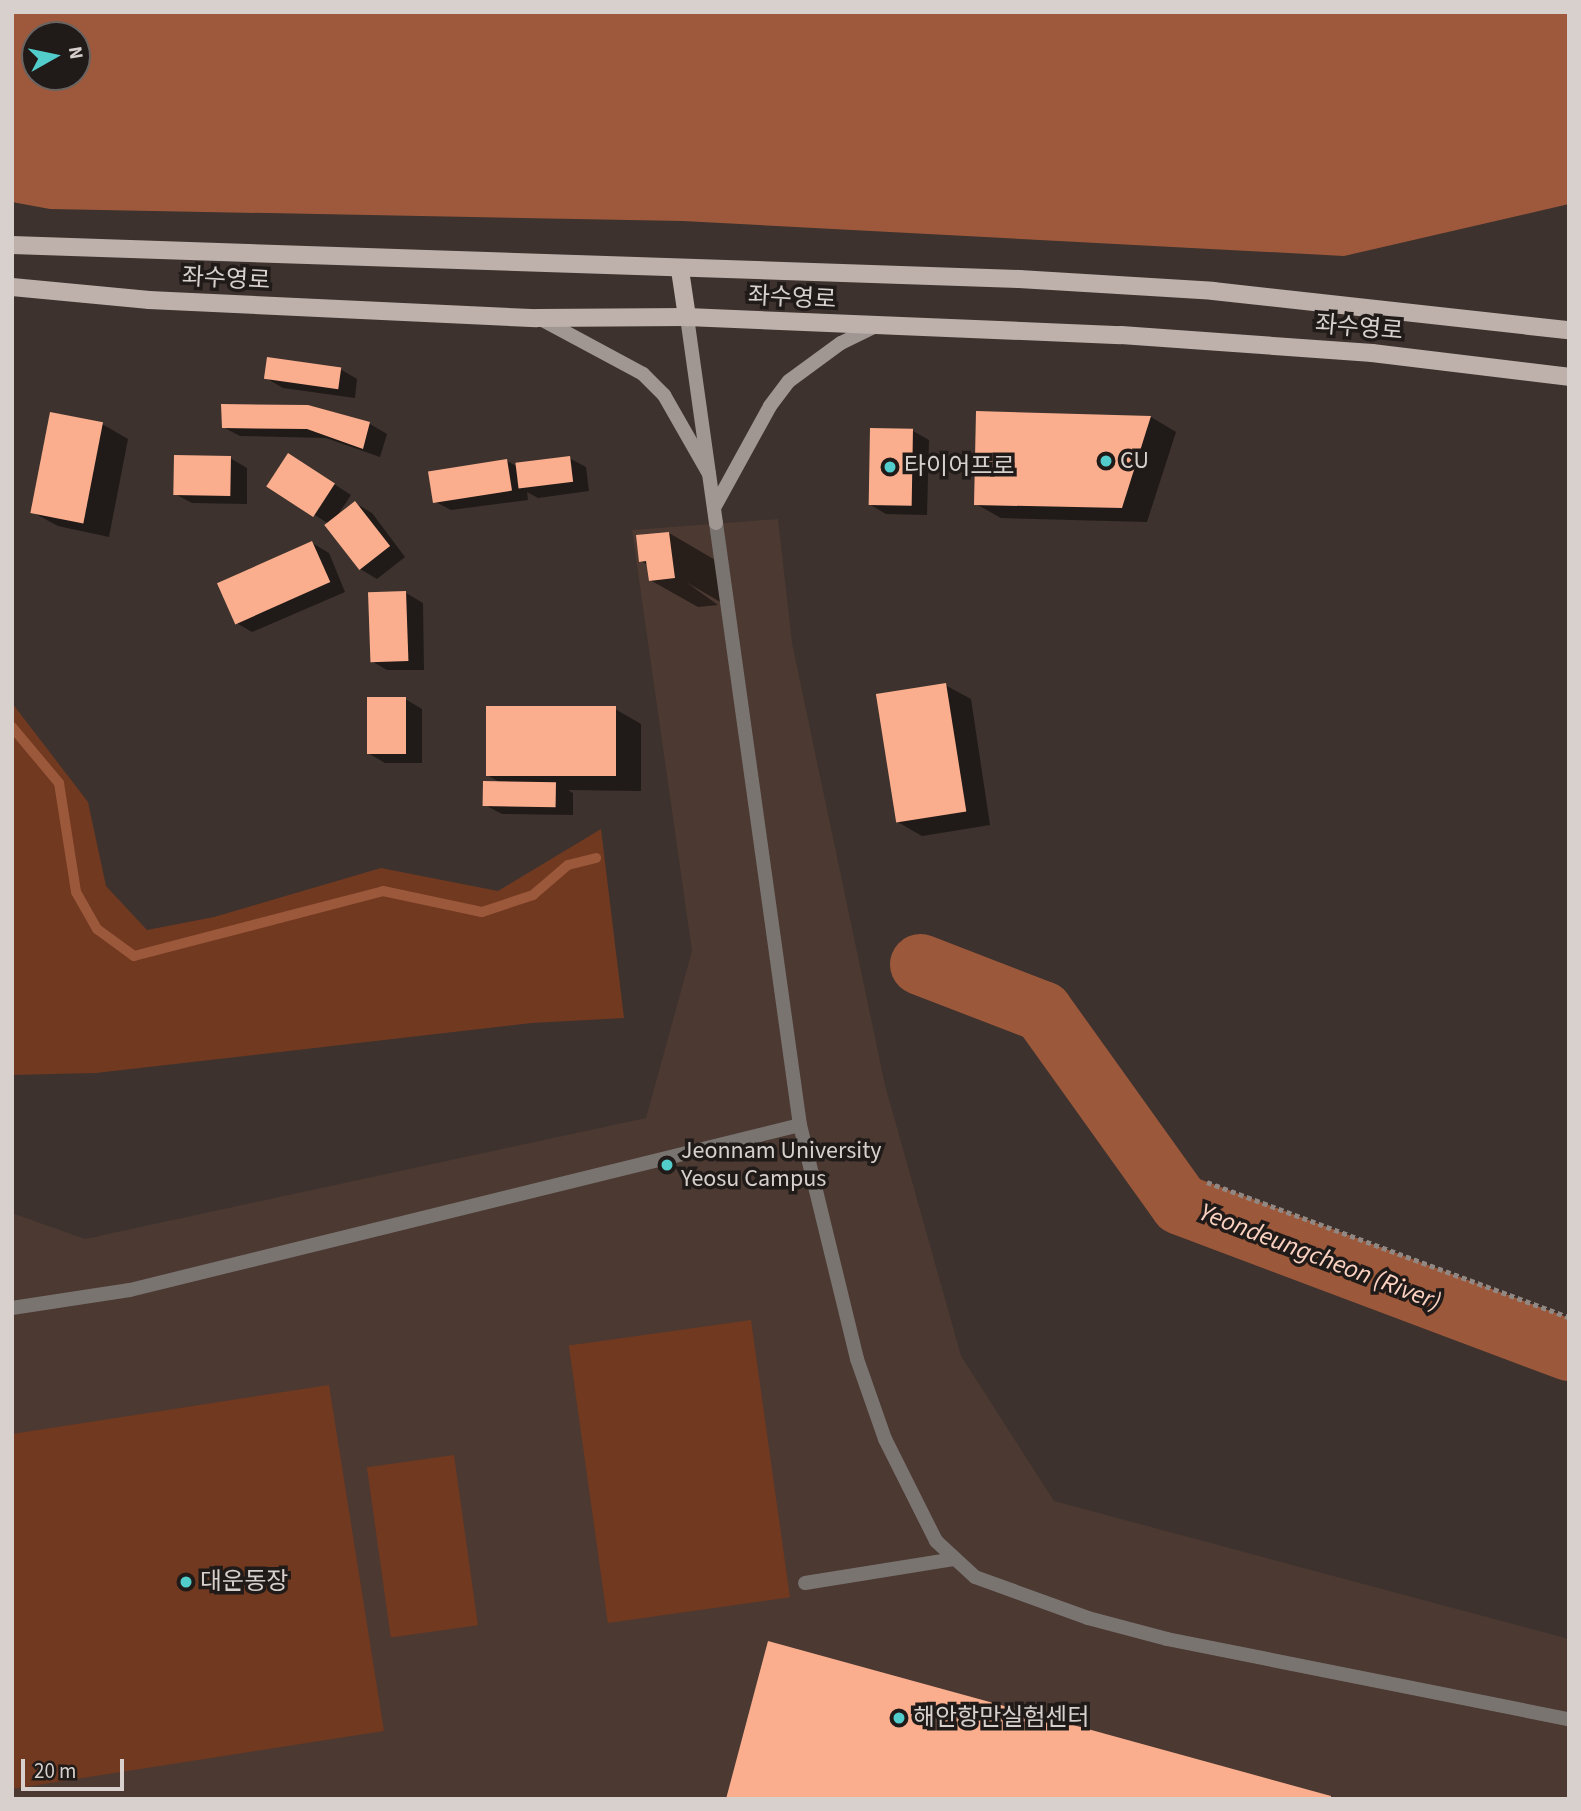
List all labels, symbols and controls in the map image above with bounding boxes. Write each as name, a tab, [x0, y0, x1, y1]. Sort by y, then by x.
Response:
north arrow	[21, 21, 91, 91]
text: N	[61, 45, 90, 61]
street label: 좌수영로	[181, 262, 271, 296]
street label: 좌수영로	[747, 281, 837, 315]
street label: 좌수영로	[1314, 310, 1404, 346]
place label: CU	[1120, 447, 1149, 475]
place label: 타이어프로	[904, 453, 1014, 481]
marker: CU	[1098, 453, 1114, 469]
marker: 타이어프로	[882, 459, 898, 475]
place label: Jeonnam University Yeosu Campus	[681, 1137, 882, 1193]
marker: Jeonnam University Yeosu Campus	[659, 1157, 675, 1173]
water label: Yeondeungcheon (River)	[1195, 1197, 1445, 1317]
place label: 대운동장	[200, 1568, 288, 1596]
marker: 대운동장	[178, 1574, 194, 1590]
place label: 해안항만실험센터	[913, 1704, 1090, 1732]
marker: 해안항만실험센터	[891, 1710, 907, 1726]
scale bar	[24, 1744, 128, 1788]
text: 20 m	[34, 1756, 76, 1786]

